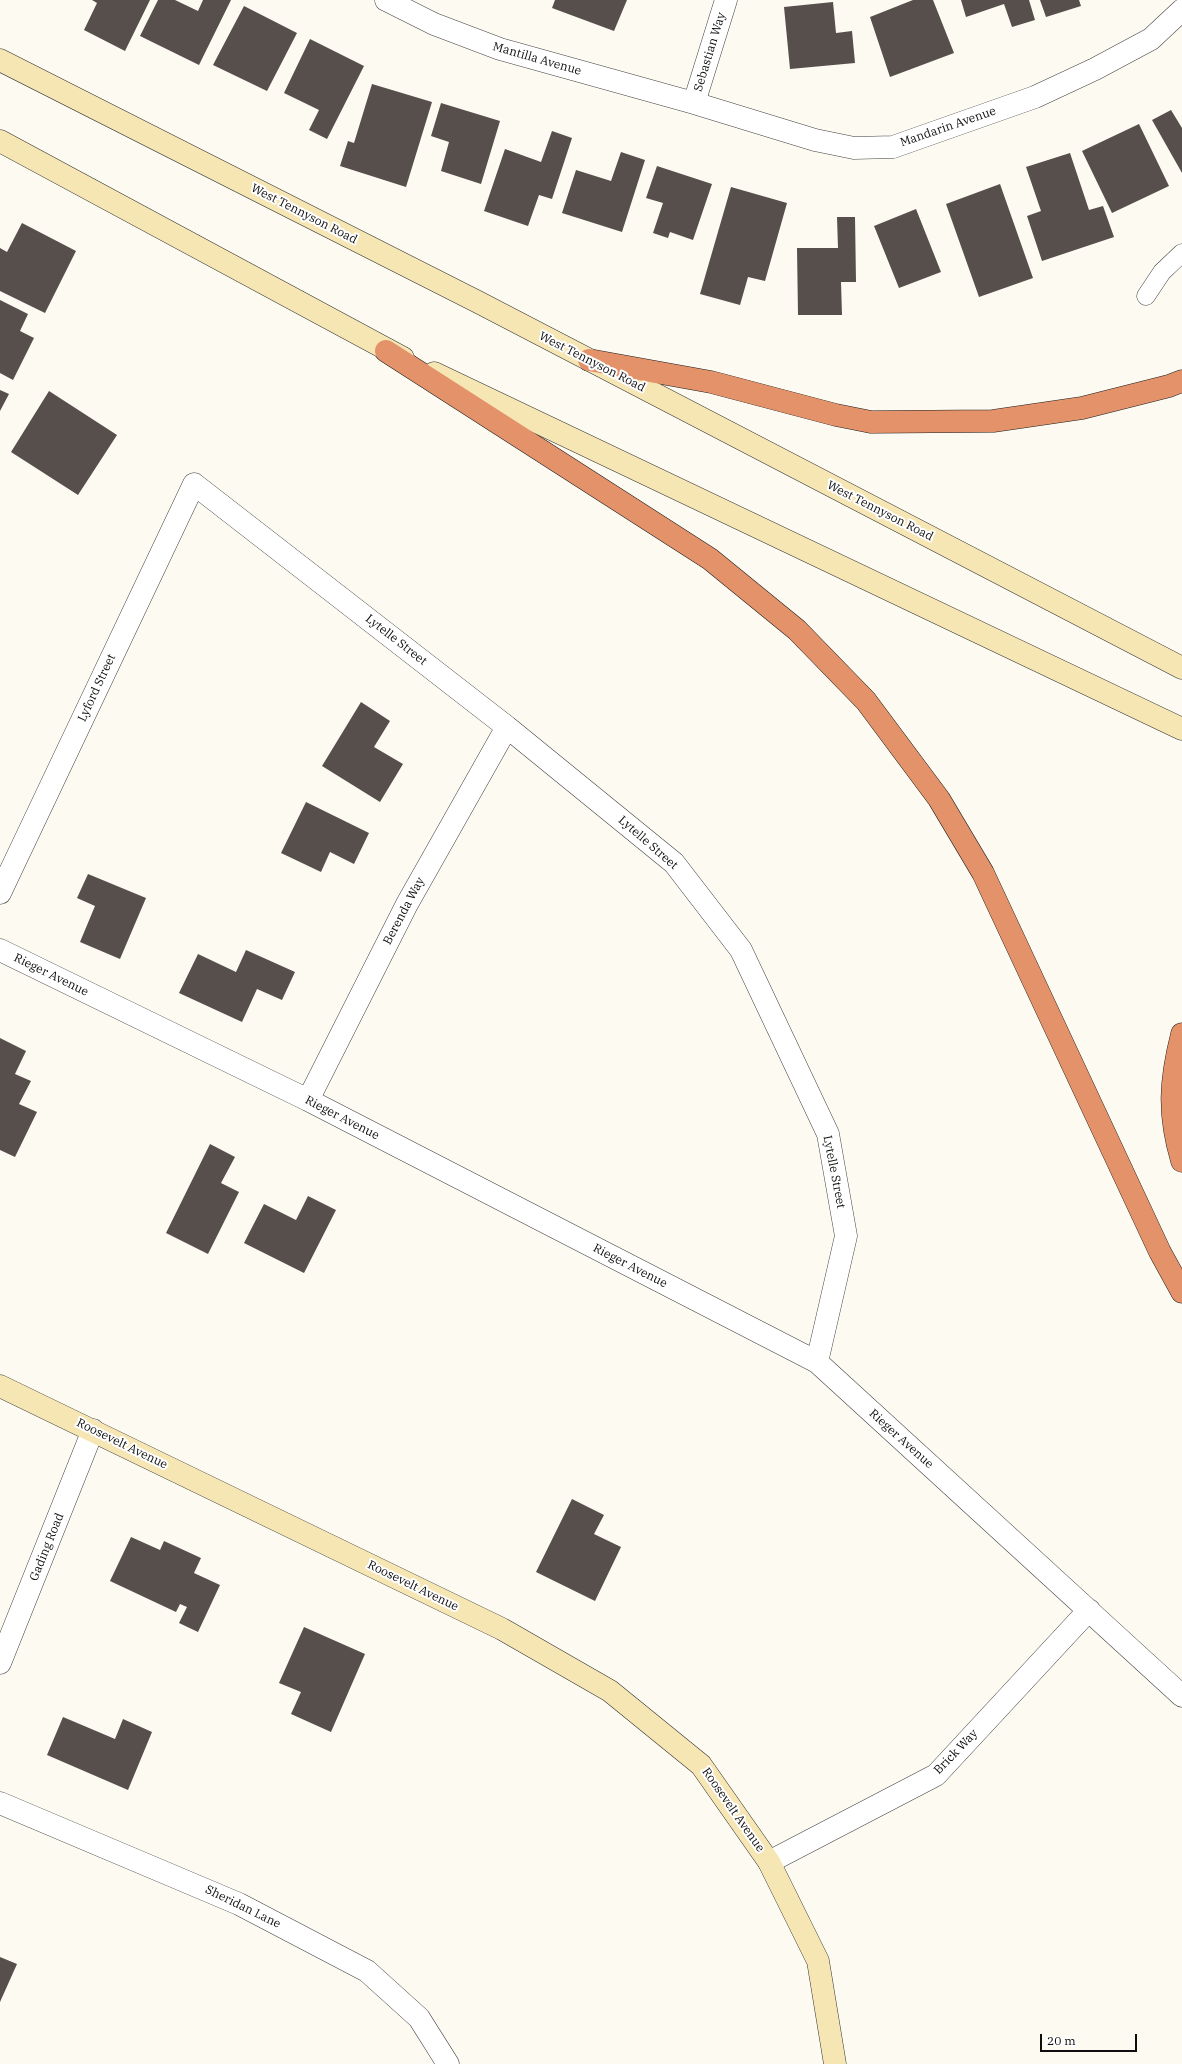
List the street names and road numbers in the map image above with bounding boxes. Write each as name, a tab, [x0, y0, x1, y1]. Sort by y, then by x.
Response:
street label: Sebastian Way	[691, 11, 729, 93]
street label: Mantilla Avenue	[491, 39, 583, 79]
street label: Mandarin Avenue	[898, 104, 998, 150]
street label: West Tennyson Road	[249, 181, 359, 247]
street label: West Tennyson Road	[537, 329, 647, 395]
street label: West Tennyson Road	[825, 478, 935, 544]
street label: Lytelle Street	[362, 612, 430, 668]
street label: Lyford Street	[75, 652, 119, 724]
street label: Lytelle Street	[615, 813, 681, 873]
street label: Berenda Way	[380, 875, 428, 947]
street label: Rieger Avenue	[11, 951, 91, 999]
street label: Rieger Avenue	[302, 1093, 382, 1143]
street label: Lytelle Street	[820, 1134, 848, 1210]
street label: Rieger Avenue	[590, 1241, 670, 1291]
street label: Rieger Avenue	[866, 1406, 936, 1472]
street label: Roosevelt Avenue	[74, 1416, 170, 1472]
street label: Gading Road	[27, 1511, 67, 1583]
street label: Roosevelt Avenue	[365, 1558, 461, 1614]
street label: Brick Way	[931, 1727, 981, 1777]
street label: Roosevelt Avenue	[699, 1765, 767, 1855]
street label: Sheridan Lane	[203, 1883, 283, 1931]

